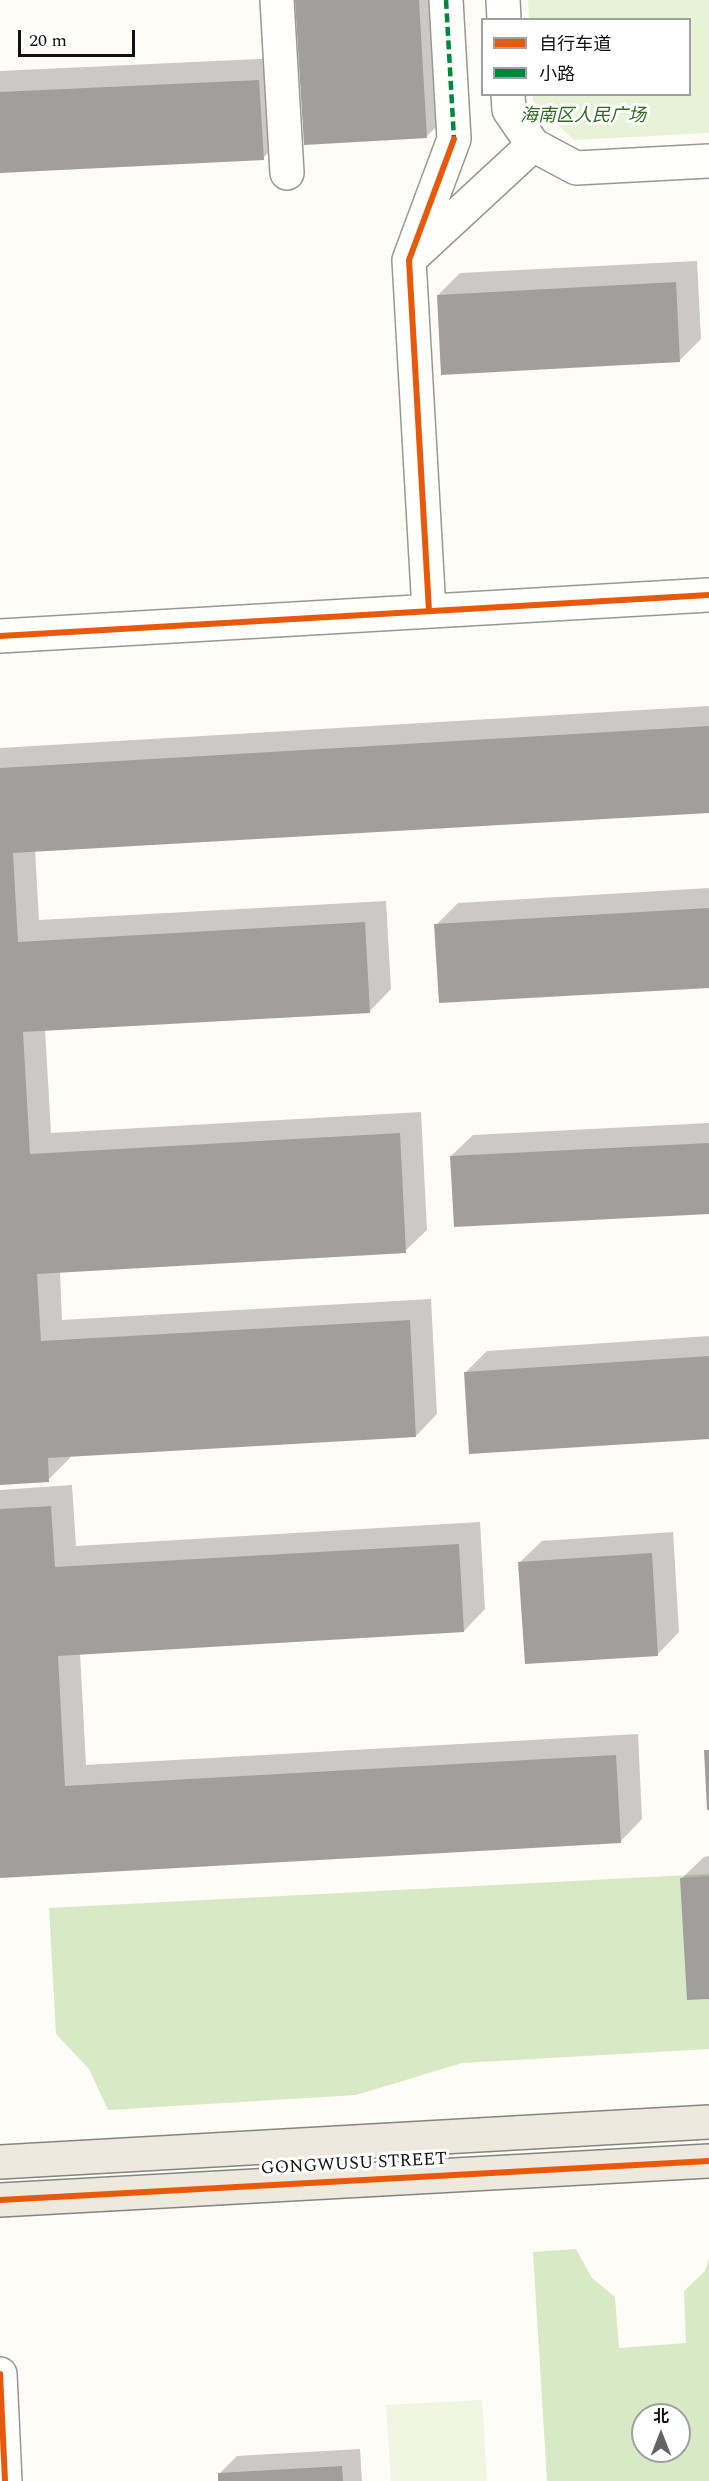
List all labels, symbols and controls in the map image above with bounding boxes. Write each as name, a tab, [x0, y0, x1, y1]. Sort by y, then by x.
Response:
scale bar	[21, 18, 138, 56]
legend	[481, 18, 691, 96]
text: 20 m	[29, 27, 67, 54]
text: 自行车道	[539, 31, 611, 58]
text: 小路	[539, 61, 575, 88]
park label: 海南区人民广场	[520, 106, 646, 128]
street label: GONGWUSU STREET	[260, 2149, 448, 2181]
north arrow	[631, 2403, 691, 2463]
text: 北	[653, 2405, 669, 2429]

